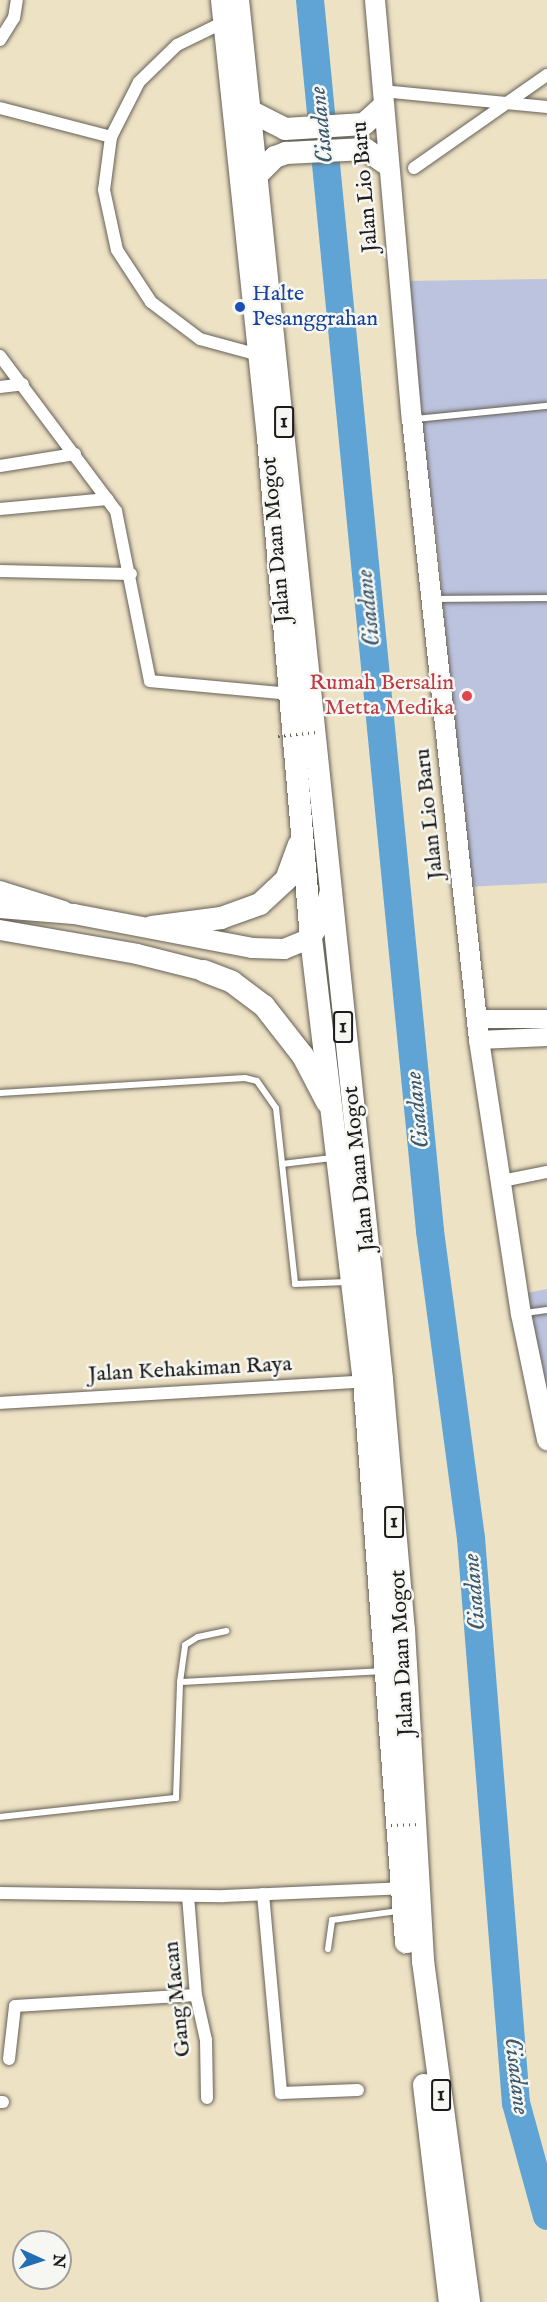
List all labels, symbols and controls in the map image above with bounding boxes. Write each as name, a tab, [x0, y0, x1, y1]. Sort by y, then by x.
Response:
water label: Cisadane	[304, 85, 340, 165]
street label: Jalan Lio Baru	[347, 120, 385, 254]
place label: Halte Pesanggrahan	[252, 281, 378, 332]
marker: Halte Pesanggrahan	[233, 300, 247, 314]
road number: 1	[274, 404, 294, 440]
street label: Jalan Daan Mogot	[257, 456, 297, 624]
water label: Cisadane	[351, 568, 387, 648]
place label: Rumah Bersalin Metta Medika	[309, 670, 454, 722]
marker: Rumah Bersalin Metta Medika	[458, 687, 476, 705]
street label: Jalan Lio Baru	[410, 747, 450, 881]
road number: 1	[332, 1009, 354, 1045]
water label: Cisadane	[400, 1070, 436, 1150]
street label: Jalan Daan Mogot	[338, 1085, 382, 1253]
street label: Jalan Kehakiman Raya	[87, 1351, 293, 1389]
road number: 1	[384, 1504, 404, 1540]
water label: Cisadane	[457, 1552, 493, 1632]
street label: Jalan Daan Mogot	[385, 1569, 421, 1737]
street label: Gang Macan	[159, 1940, 197, 2058]
water label: Cisadane	[497, 2036, 535, 2116]
road number: 1	[430, 2077, 452, 2113]
north arrow	[12, 2230, 72, 2290]
text: N	[48, 2253, 68, 2268]

